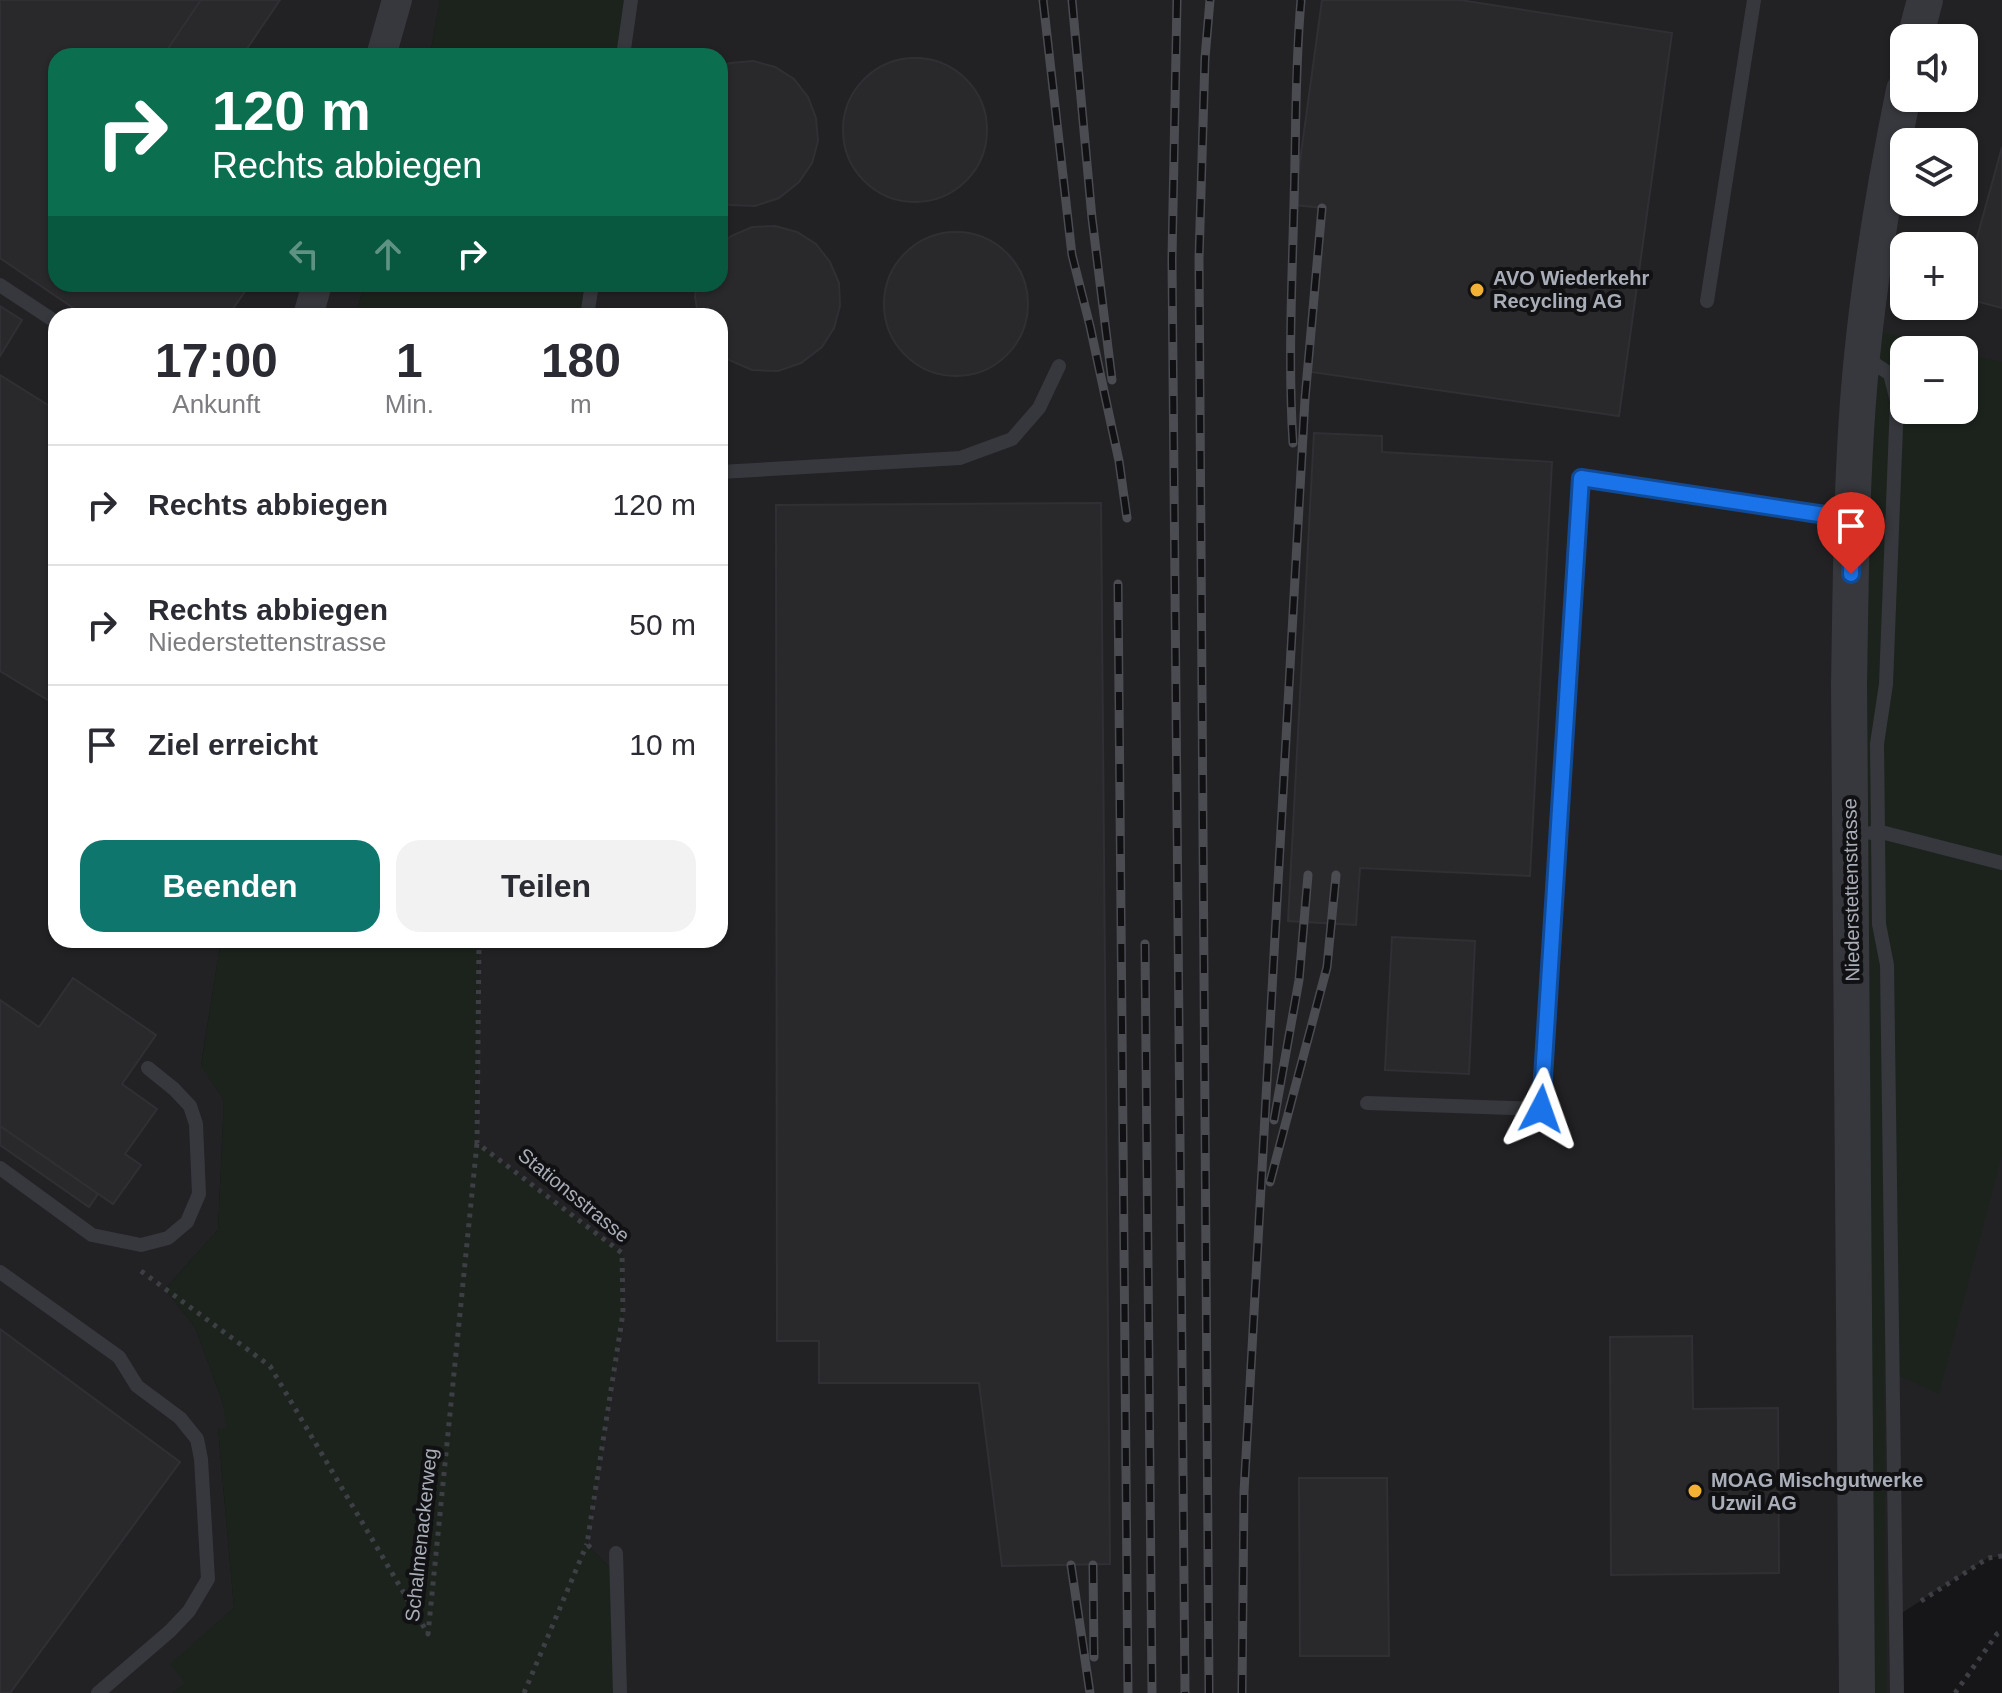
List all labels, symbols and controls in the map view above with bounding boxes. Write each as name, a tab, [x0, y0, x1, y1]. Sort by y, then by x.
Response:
map controls	[1890, 24, 1978, 424]
button: sound	[1890, 24, 1978, 112]
text: 120 m	[212, 79, 371, 142]
icon: right	[80, 80, 184, 184]
button: layers	[1890, 128, 1978, 216]
text: Rechts abbiegen	[212, 145, 482, 186]
icon: left	[282, 232, 326, 276]
icon: ahead	[366, 232, 410, 276]
icon: right	[450, 232, 494, 276]
button: +	[1890, 232, 1978, 320]
place label: AVO Wiederkehr Recycling AG	[1493, 267, 1649, 312]
marker: AVO Wiederkehr Recycling AG	[1468, 281, 1486, 299]
text: 17:00	[155, 334, 278, 387]
text: 1	[396, 334, 423, 387]
text: 180	[541, 334, 621, 387]
button: −	[1890, 336, 1978, 424]
text: Ankunft	[172, 389, 260, 419]
text: Min.	[385, 389, 434, 419]
text: m	[570, 389, 592, 419]
icon: right	[80, 483, 124, 527]
text: Rechts abbiegen	[148, 488, 388, 521]
text: 120 m	[613, 488, 696, 521]
pin	[1817, 492, 1885, 574]
icon: arrive	[1829, 504, 1873, 548]
text: Rechts abbiegen	[148, 593, 388, 626]
icon: right	[80, 603, 124, 647]
text: 50 m	[629, 608, 696, 641]
text: Niederstettenstrasse	[148, 627, 386, 657]
icon: arrive	[80, 723, 124, 767]
text: Ziel erreicht	[148, 728, 318, 761]
text: 10 m	[629, 728, 696, 761]
street label: Niederstettenstrasse	[1838, 798, 1864, 982]
button: Beenden	[80, 840, 380, 932]
button: Teilen	[396, 840, 696, 932]
position arrow	[1499, 1067, 1583, 1151]
street label: Stationsstrasse	[514, 1143, 634, 1247]
street label: Schalmenackerweg	[401, 1447, 441, 1623]
place label: MOAG Mischgutwerke Uzwil AG	[1711, 1469, 1923, 1514]
marker: MOAG Mischgutwerke Uzwil AG	[1686, 1482, 1704, 1500]

